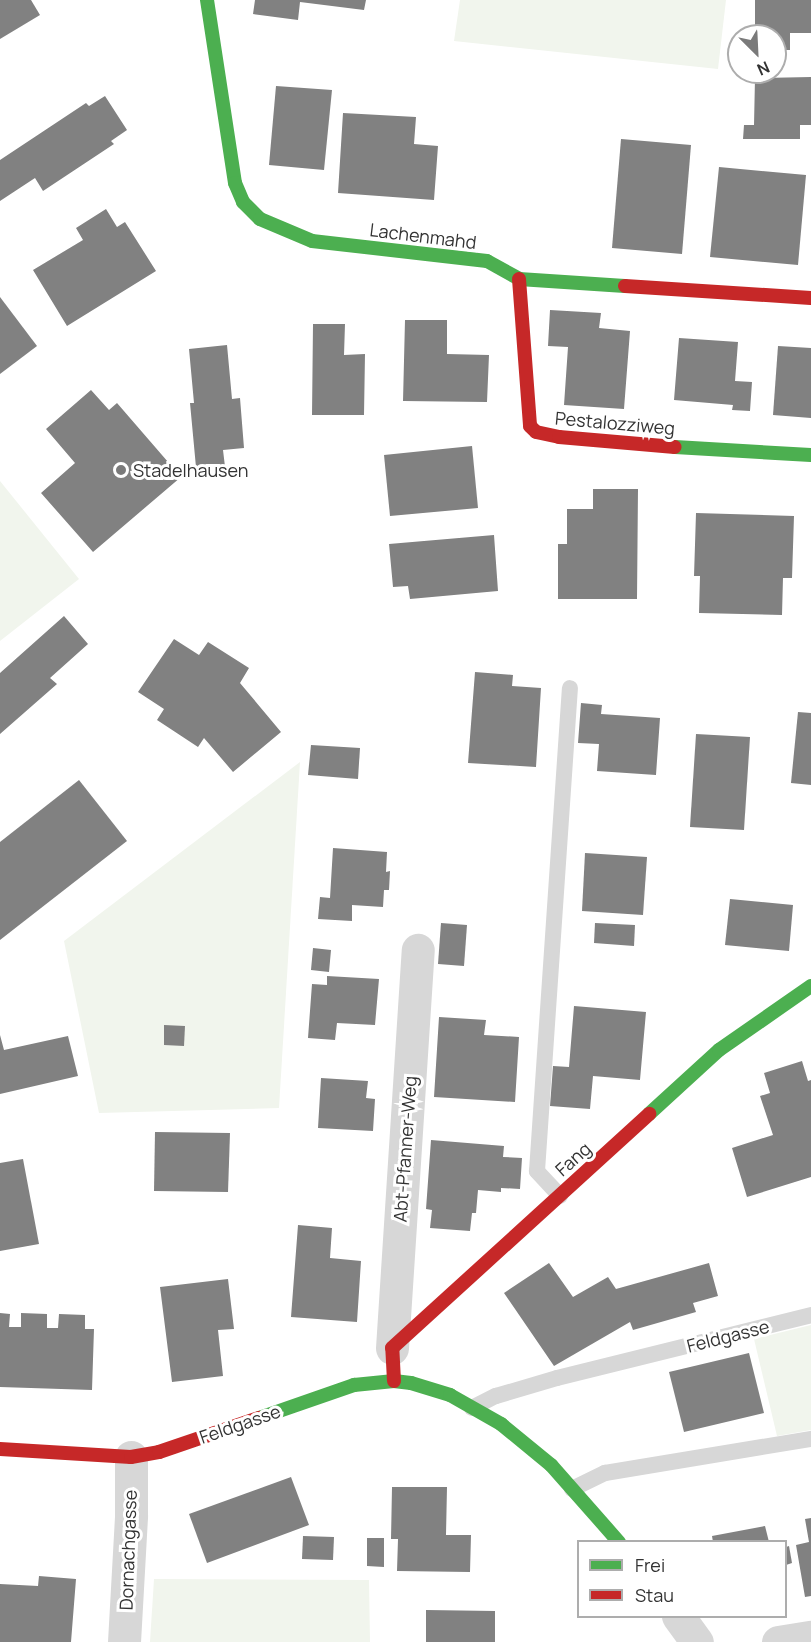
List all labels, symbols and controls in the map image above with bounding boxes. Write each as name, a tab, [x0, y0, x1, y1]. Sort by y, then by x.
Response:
north arrow	[727, 24, 787, 84]
text: N	[754, 56, 773, 81]
street label: Lachenmahd	[368, 219, 478, 253]
street label: Pestalozziweg	[554, 407, 676, 439]
place label: Stadelhausen	[133, 459, 248, 481]
marker: Stadelhausen	[114, 463, 128, 477]
street label: Abt-Pfanner-Weg	[389, 1075, 421, 1223]
street label: Fang	[551, 1138, 595, 1180]
street label: Feldgasse	[685, 1315, 771, 1357]
street label: Feldgasse	[197, 1400, 283, 1448]
street label: Dornachgasse	[115, 1489, 141, 1611]
legend	[577, 1540, 787, 1618]
text: Frei	[635, 1553, 665, 1577]
text: Stau	[635, 1583, 674, 1607]

